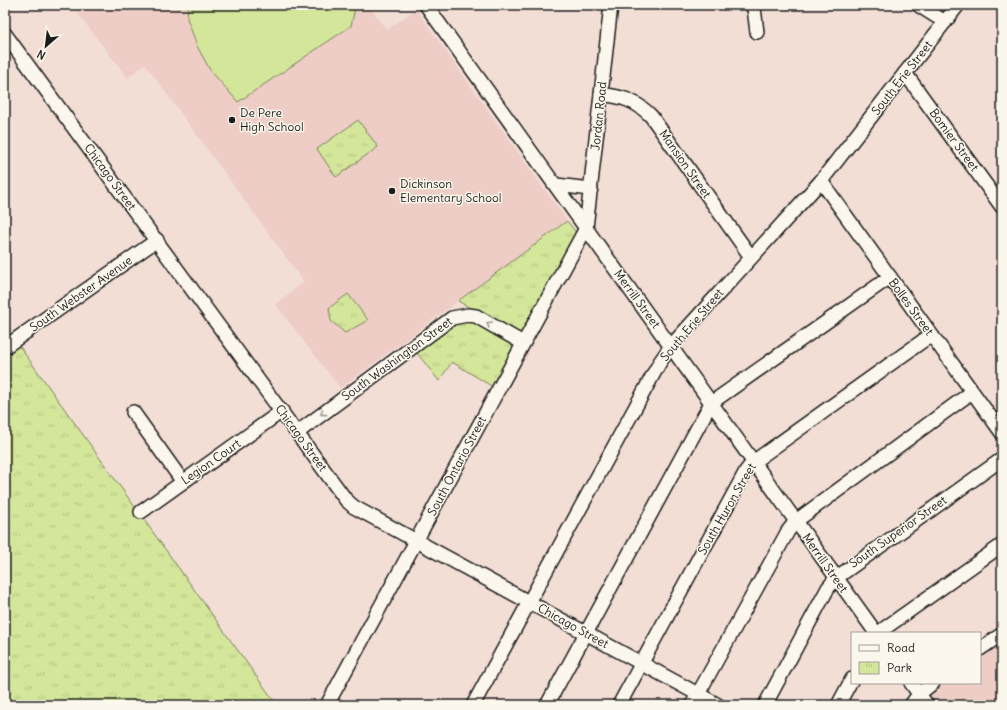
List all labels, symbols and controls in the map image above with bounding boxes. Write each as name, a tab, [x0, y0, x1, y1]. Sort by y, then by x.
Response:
north arrow	[26, 26, 66, 66]
street label: South Erie Street	[868, 38, 935, 118]
text: N	[35, 47, 48, 63]
street label: Jordan Road	[587, 81, 610, 151]
place label: De Pere High School	[240, 105, 304, 134]
street label: Bomier Street	[927, 105, 982, 174]
marker: De Pere High School	[227, 115, 237, 125]
street label: Mansion Street	[656, 127, 715, 201]
street label: Chicago Street	[81, 140, 140, 213]
place label: Dickinson Elementary School	[400, 176, 501, 205]
marker: Dickinson Elementary School	[387, 186, 397, 196]
street label: South Webster Avenue	[27, 253, 135, 335]
street label: Merrill Street	[611, 266, 664, 331]
street label: Bolles Street	[886, 275, 937, 338]
street label: South Erie Street	[657, 285, 726, 364]
street label: South Washington Street	[339, 313, 455, 404]
one-way arrow	[486, 321, 493, 329]
street label: Chicago Street	[272, 401, 331, 474]
one-way arrow	[321, 408, 328, 415]
street label: South Ontario Street	[424, 413, 489, 518]
street label: Legion Court	[178, 436, 243, 488]
street label: South Huron Street	[694, 460, 759, 557]
street label: South Superior Street	[846, 492, 949, 571]
street label: Merrill Street	[800, 530, 851, 595]
street label: Chicago Street	[535, 600, 611, 651]
legend	[851, 632, 981, 684]
text: Road	[887, 640, 915, 655]
text: Park	[887, 660, 912, 675]

